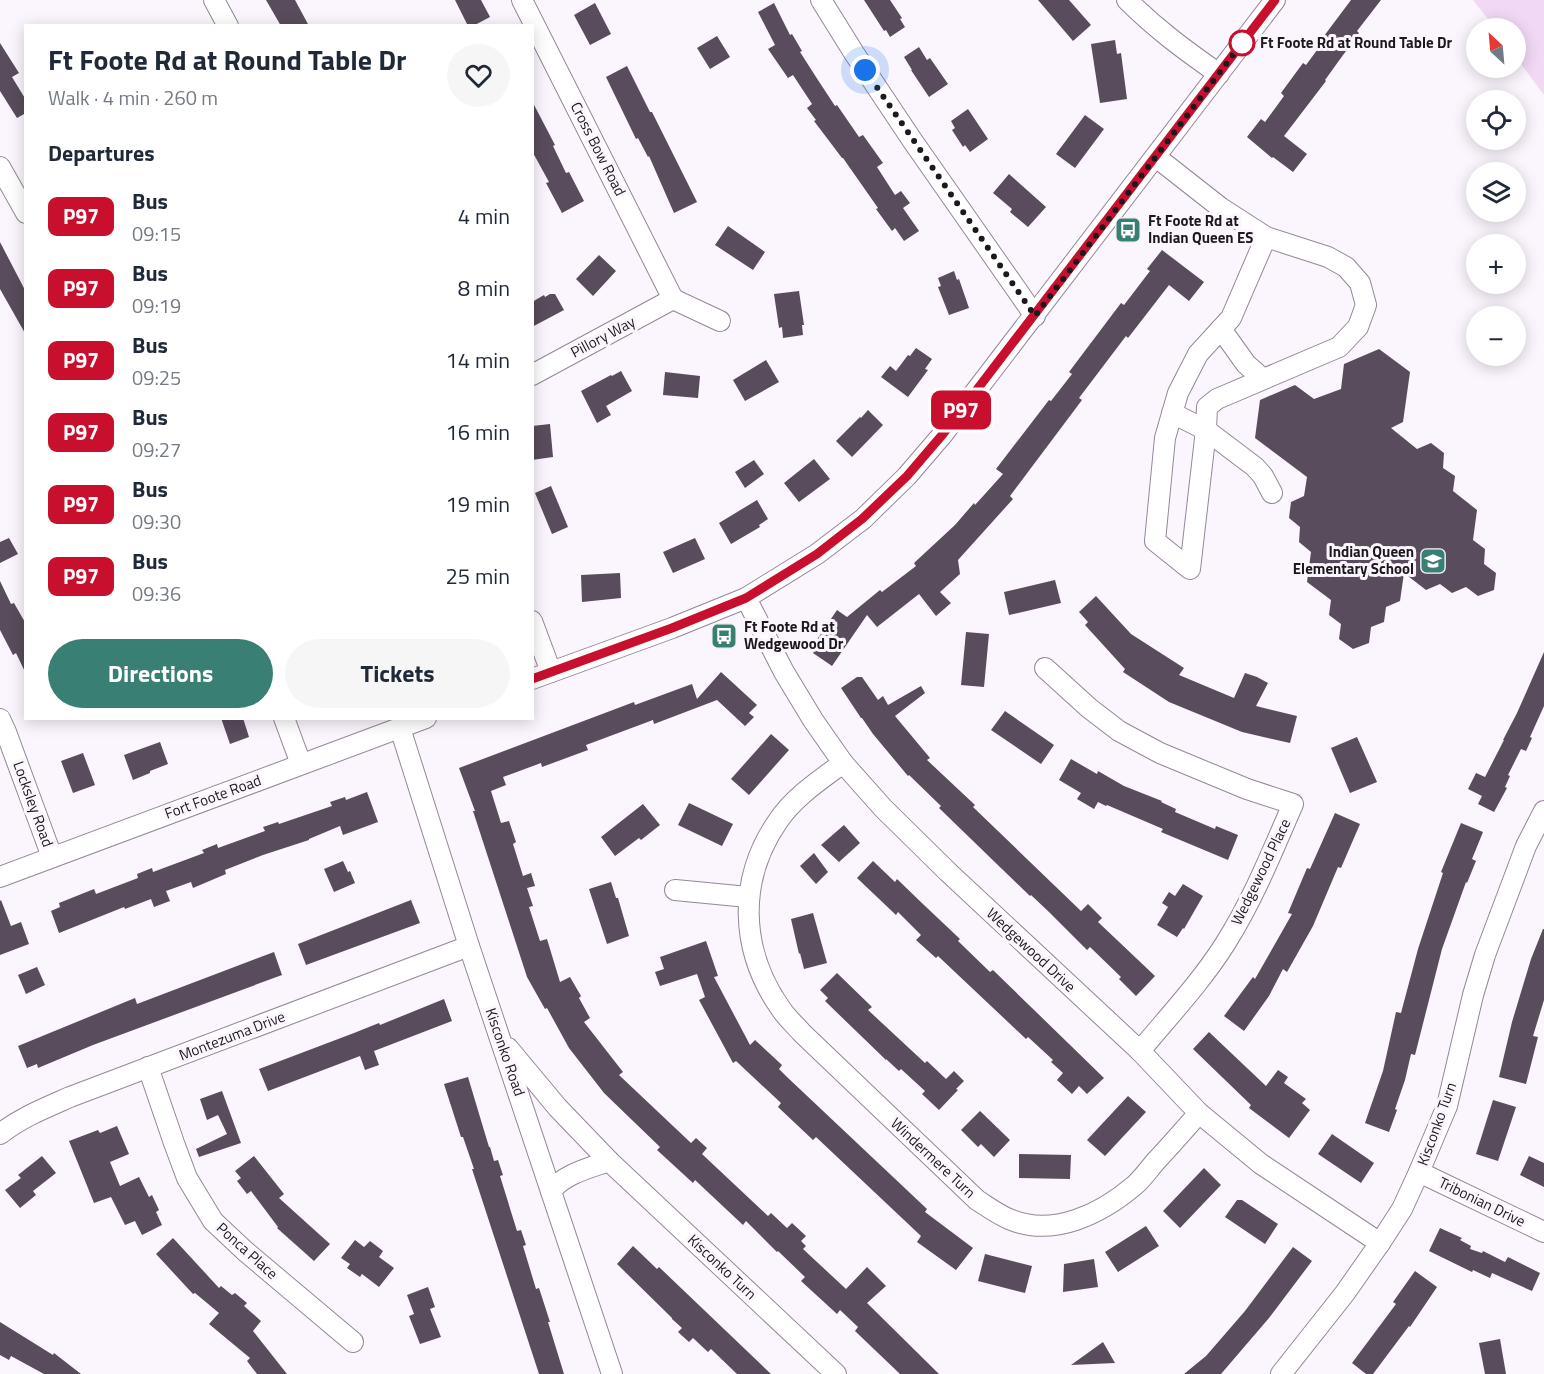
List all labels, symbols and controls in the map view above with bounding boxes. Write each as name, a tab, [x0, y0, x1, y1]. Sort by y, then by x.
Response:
north arrow	[1466, 18, 1526, 78]
map controls	[1466, 18, 1526, 366]
marker: Ft Foote Rd at Round Table Dr	[1229, 30, 1255, 56]
place label: Ft Foote Rd at Round Table Dr	[1260, 31, 1452, 54]
text: Ft Foote Rd at Round Table Dr	[48, 38, 406, 81]
button: heart	[447, 44, 510, 107]
your location	[850, 55, 880, 85]
text: Walk · 4 min · 260 m	[48, 82, 218, 113]
button: locate	[1466, 90, 1526, 150]
street label: Cross Bow Road	[565, 98, 632, 200]
text: Departures	[48, 136, 155, 170]
button: layers	[1466, 162, 1526, 222]
text: Bus	[132, 184, 168, 218]
text: 4 min	[458, 199, 510, 233]
text: P97	[63, 200, 99, 232]
place label: Ft Foote Rd at Indian Queen ES	[1148, 209, 1253, 249]
bus stop icon: Ft Foote Rd at Indian Queen ES	[1113, 215, 1143, 245]
text: 09:15	[132, 218, 181, 249]
button: +	[1466, 234, 1526, 294]
text: Bus	[132, 256, 168, 290]
text: 8 min	[458, 271, 510, 305]
text: P97	[63, 272, 99, 304]
text: 09:19	[132, 290, 181, 321]
button: −	[1466, 306, 1526, 366]
street label: Pillory Way	[566, 310, 639, 363]
text: Bus	[132, 328, 168, 362]
text: 14 min	[445, 343, 510, 377]
text: P97	[63, 344, 99, 376]
text: 09:25	[132, 362, 181, 393]
line badge: P97	[926, 390, 996, 430]
text: P97	[943, 394, 979, 426]
text: Bus	[132, 400, 168, 434]
text: 16 min	[445, 415, 510, 449]
text: P97	[63, 416, 99, 448]
text: 09:27	[132, 434, 181, 465]
text: Bus	[132, 472, 168, 506]
text: 19 min	[445, 487, 510, 521]
text: P97	[63, 488, 99, 520]
text: 09:30	[132, 506, 181, 537]
place label: Indian Queen Elementary School	[1293, 540, 1414, 580]
text: Bus	[132, 544, 168, 578]
school or university icon: Indian Queen Elementary School	[1418, 546, 1448, 576]
text: 25 min	[445, 559, 510, 593]
text: P97	[63, 560, 99, 592]
text: 09:36	[132, 578, 181, 609]
place label: Ft Foote Rd at Wedgewood Dr	[744, 615, 844, 655]
bus stop icon: Ft Foote Rd at Wedgewood Dr	[709, 621, 739, 651]
button: Directions	[48, 639, 273, 708]
button: Tickets	[285, 639, 510, 708]
street label: Locksley Road	[7, 758, 60, 850]
street label: Fort Foote Road	[161, 768, 264, 825]
street label: Wedgewood Place	[1225, 815, 1296, 929]
street label: Wedgewood Drive	[981, 902, 1081, 997]
street label: Montezuma Drive	[175, 1005, 288, 1066]
street label: Kisconko Road	[480, 1005, 531, 1099]
street label: Kisconko Turn	[1411, 1079, 1462, 1169]
street label: Windermere Turn	[886, 1112, 981, 1203]
street label: Tribonian Drive	[1435, 1171, 1529, 1232]
street label: Ponca Place	[211, 1217, 283, 1285]
street label: Kisconko Turn	[683, 1228, 762, 1305]

